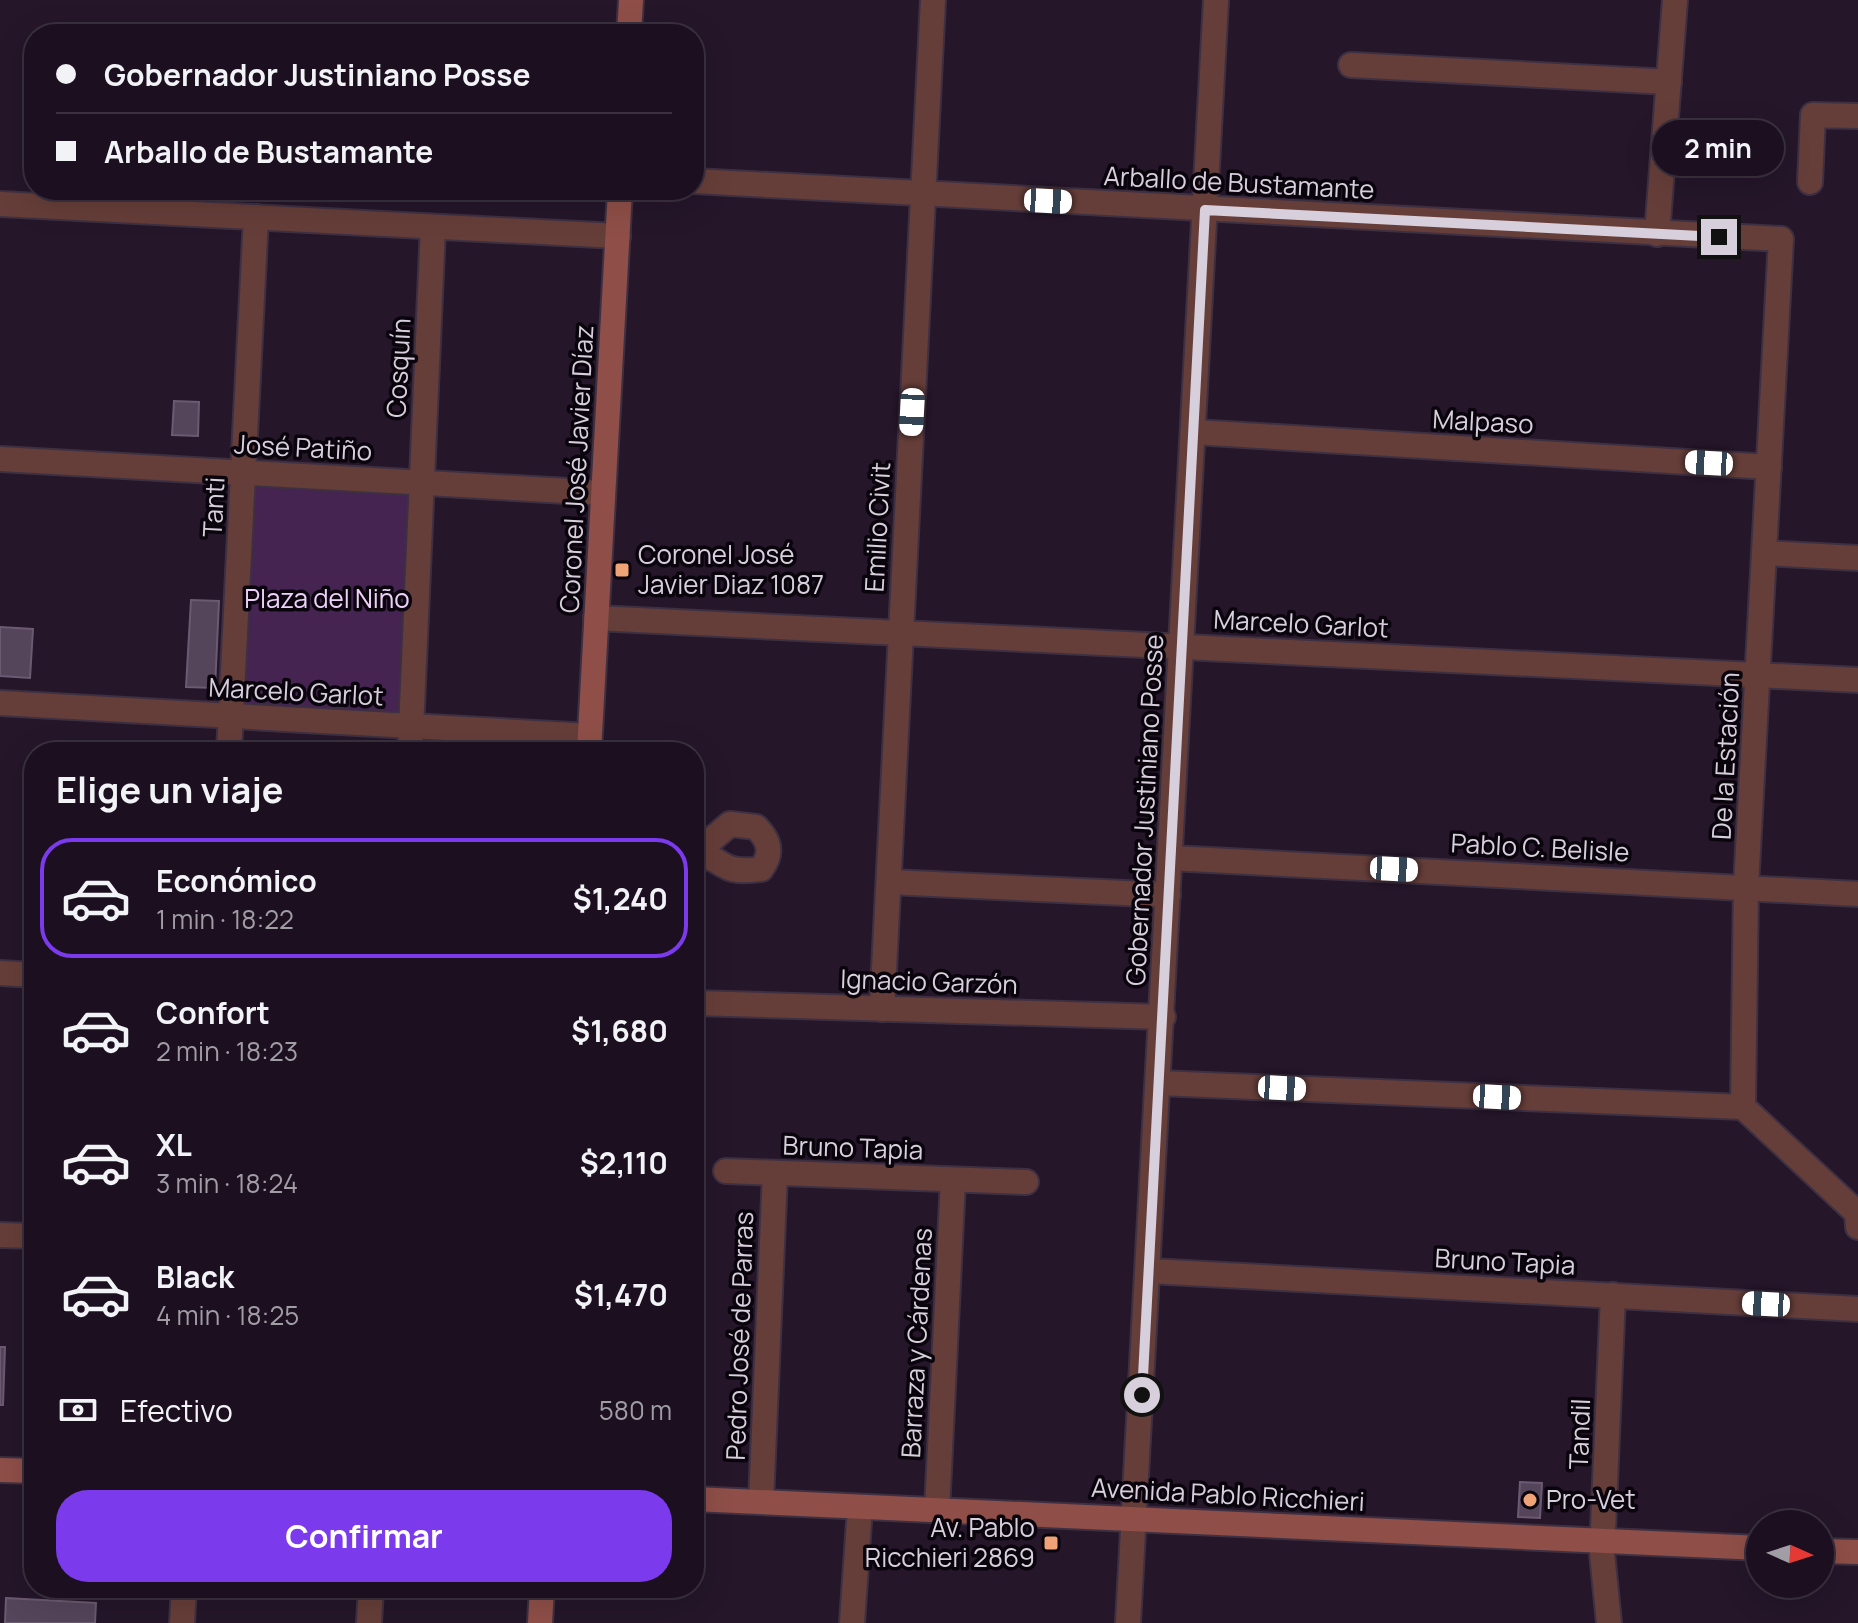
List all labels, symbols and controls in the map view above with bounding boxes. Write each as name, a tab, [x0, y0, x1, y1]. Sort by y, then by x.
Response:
text: Gobernador Justiniano Posse	[104, 54, 531, 95]
callout: 2 min	[1653, 121, 1785, 177]
text: 2 min	[1684, 130, 1752, 166]
text: Arballo de Bustamante	[104, 131, 433, 172]
street label: Arballo de Bustamante	[1103, 157, 1375, 207]
car	[1023, 188, 1073, 214]
route end	[1701, 219, 1737, 255]
street label: Cosquín	[377, 317, 419, 419]
street label: Coronel José Javier Díaz	[550, 324, 602, 614]
car	[899, 387, 925, 437]
street label: Malpaso	[1432, 400, 1535, 442]
street label: José Patiño	[233, 425, 373, 469]
car	[1684, 450, 1734, 476]
street label: Emilio Civit	[856, 461, 898, 593]
street label: Tanti	[193, 476, 233, 538]
place label: Coronel José Javier Diaz 1087	[638, 536, 824, 602]
marker: Coronel José Javier Diaz 1087	[613, 561, 631, 579]
park label: Plaza del Niño	[244, 580, 410, 616]
street label: Marcelo Garlot	[1213, 600, 1390, 646]
street label: Gobernador Justiniano Posse	[1117, 633, 1171, 987]
street label: Marcelo Garlot	[208, 668, 385, 714]
street label: De la Estación	[1703, 671, 1747, 841]
text: Elige un viaje	[56, 765, 283, 814]
street label: Pablo C. Belisle	[1450, 824, 1630, 870]
car	[1369, 856, 1419, 882]
text: Económico	[156, 860, 317, 901]
icon: car	[60, 862, 132, 934]
text: $1,240	[573, 878, 668, 919]
text: 1 min · 18:22	[156, 901, 294, 937]
street label: Ignacio Garzón	[840, 960, 1018, 1002]
text: Confort	[156, 992, 270, 1033]
icon: car	[60, 994, 132, 1066]
text: $1,680	[571, 1010, 668, 1051]
text: 2 min · 18:23	[156, 1033, 298, 1069]
car	[1257, 1075, 1307, 1101]
car	[1472, 1084, 1522, 1110]
text: XL	[156, 1124, 192, 1165]
icon: car	[60, 1126, 132, 1198]
street label: Bruno Tapia	[782, 1127, 924, 1167]
text: $2,110	[580, 1142, 668, 1183]
text: 3 min · 18:24	[156, 1165, 298, 1201]
street label: Pedro José de Parras	[717, 1211, 761, 1461]
street label: Barraza y Cárdenas	[892, 1227, 940, 1459]
street label: Bruno Tapia	[1434, 1239, 1576, 1283]
text: Black	[156, 1256, 234, 1297]
icon: car	[60, 1258, 132, 1330]
text: $1,470	[574, 1274, 668, 1315]
car	[1741, 1291, 1791, 1317]
text: 4 min · 18:25	[156, 1297, 299, 1333]
route start	[1124, 1377, 1160, 1413]
icon: cash	[56, 1388, 100, 1432]
text: Efectivo	[120, 1390, 233, 1431]
text: 580 m	[599, 1392, 672, 1428]
street label: Tandil	[1560, 1398, 1598, 1470]
street label: Avenida Pablo Ricchieri	[1090, 1469, 1366, 1519]
place label: Pro-Vet	[1546, 1481, 1636, 1517]
button: Confirmar	[56, 1490, 672, 1582]
marker: Pro-Vet	[1521, 1491, 1539, 1509]
place label: Av. Pablo Ricchieri 2869	[865, 1509, 1035, 1575]
north arrow	[1746, 1510, 1834, 1598]
map controls	[1746, 1510, 1834, 1598]
marker: Av. Pablo Ricchieri 2869	[1042, 1534, 1060, 1552]

